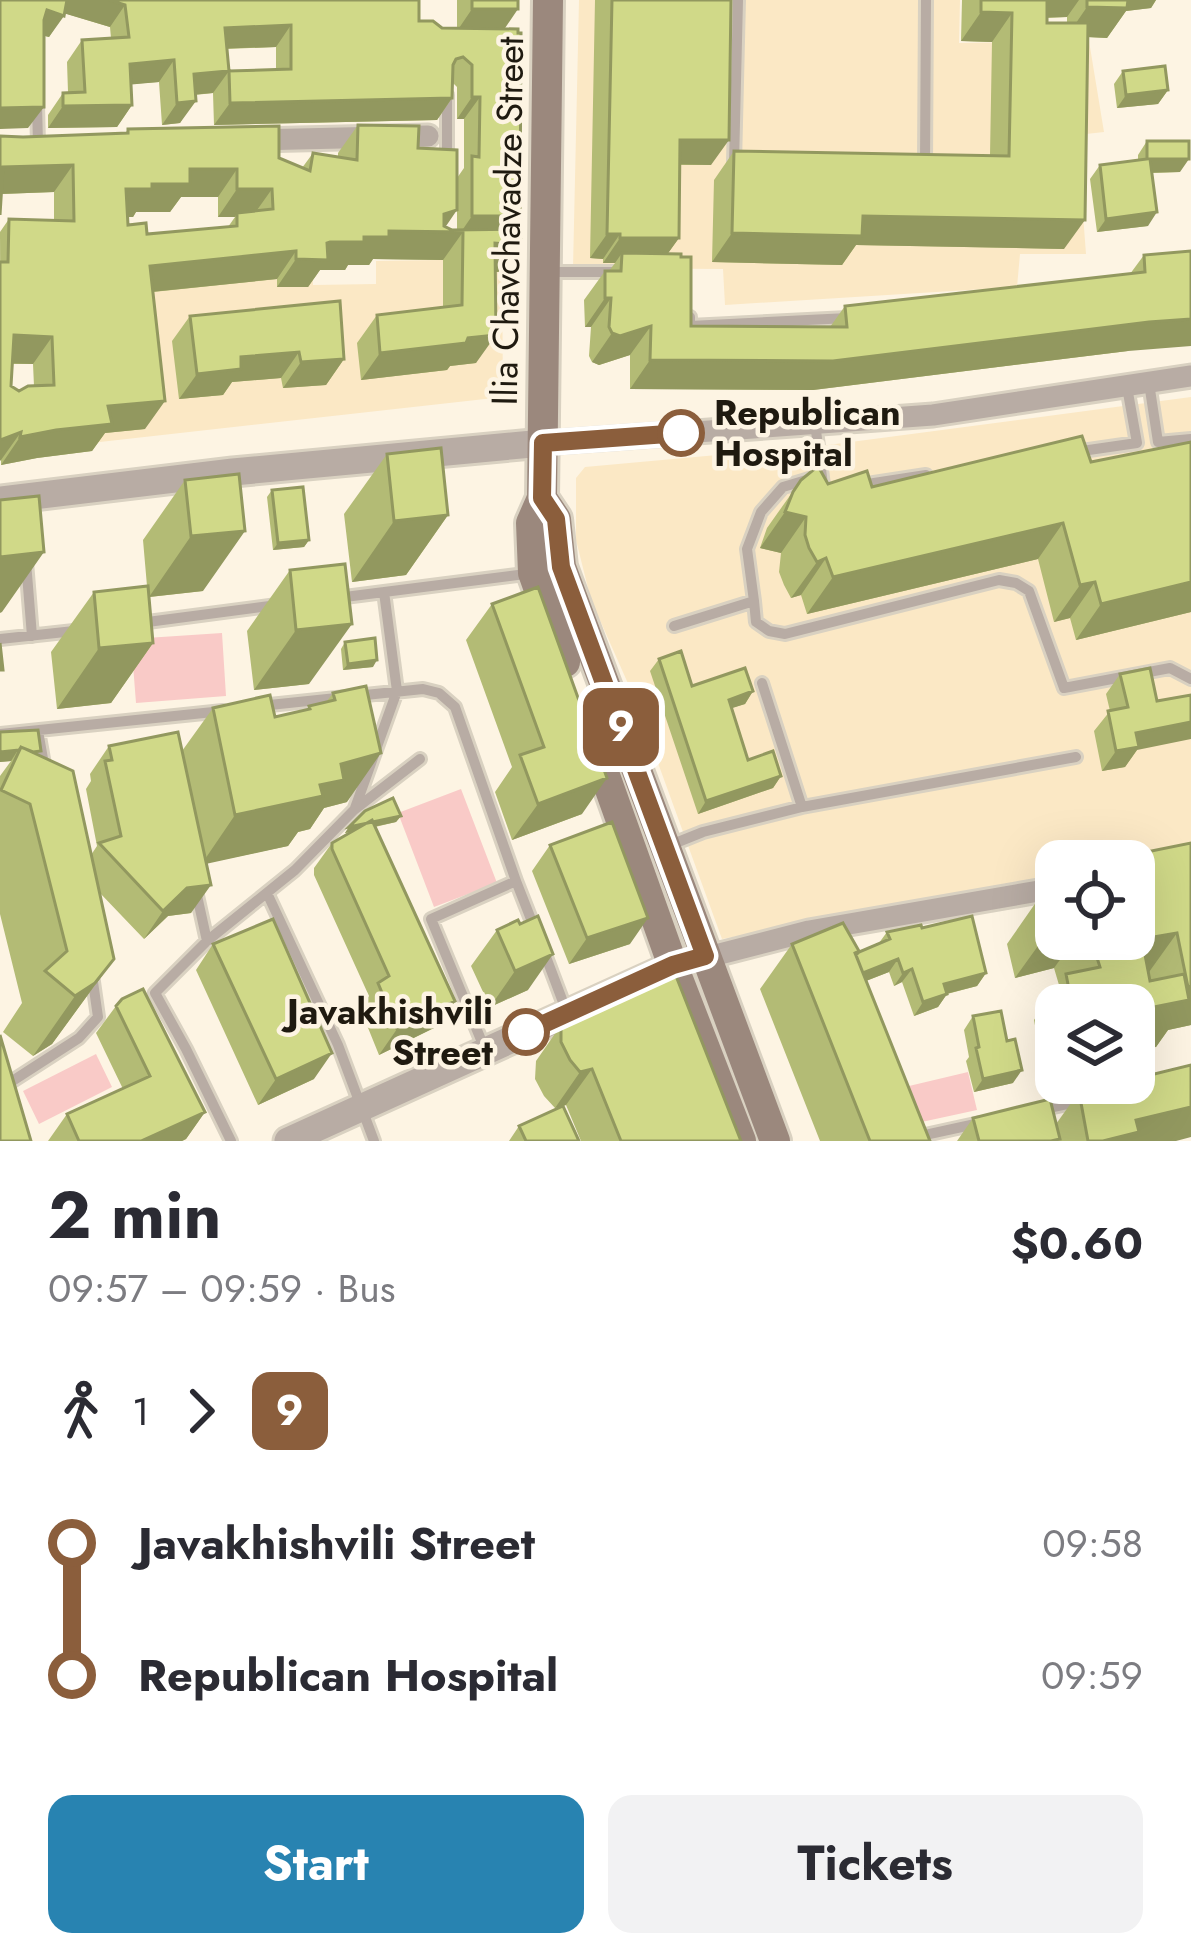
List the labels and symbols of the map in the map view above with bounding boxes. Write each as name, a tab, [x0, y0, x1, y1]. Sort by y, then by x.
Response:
street label: Ilia Chavchavadze Street	[478, 36, 536, 406]
place label: Republican Hospital	[714, 386, 901, 479]
marker: Republican Hospital	[659, 411, 703, 455]
line badge: 9	[582, 688, 660, 766]
place label: Javakhishvili Street	[281, 985, 494, 1078]
marker: Javakhishvili Street	[504, 1010, 548, 1054]

